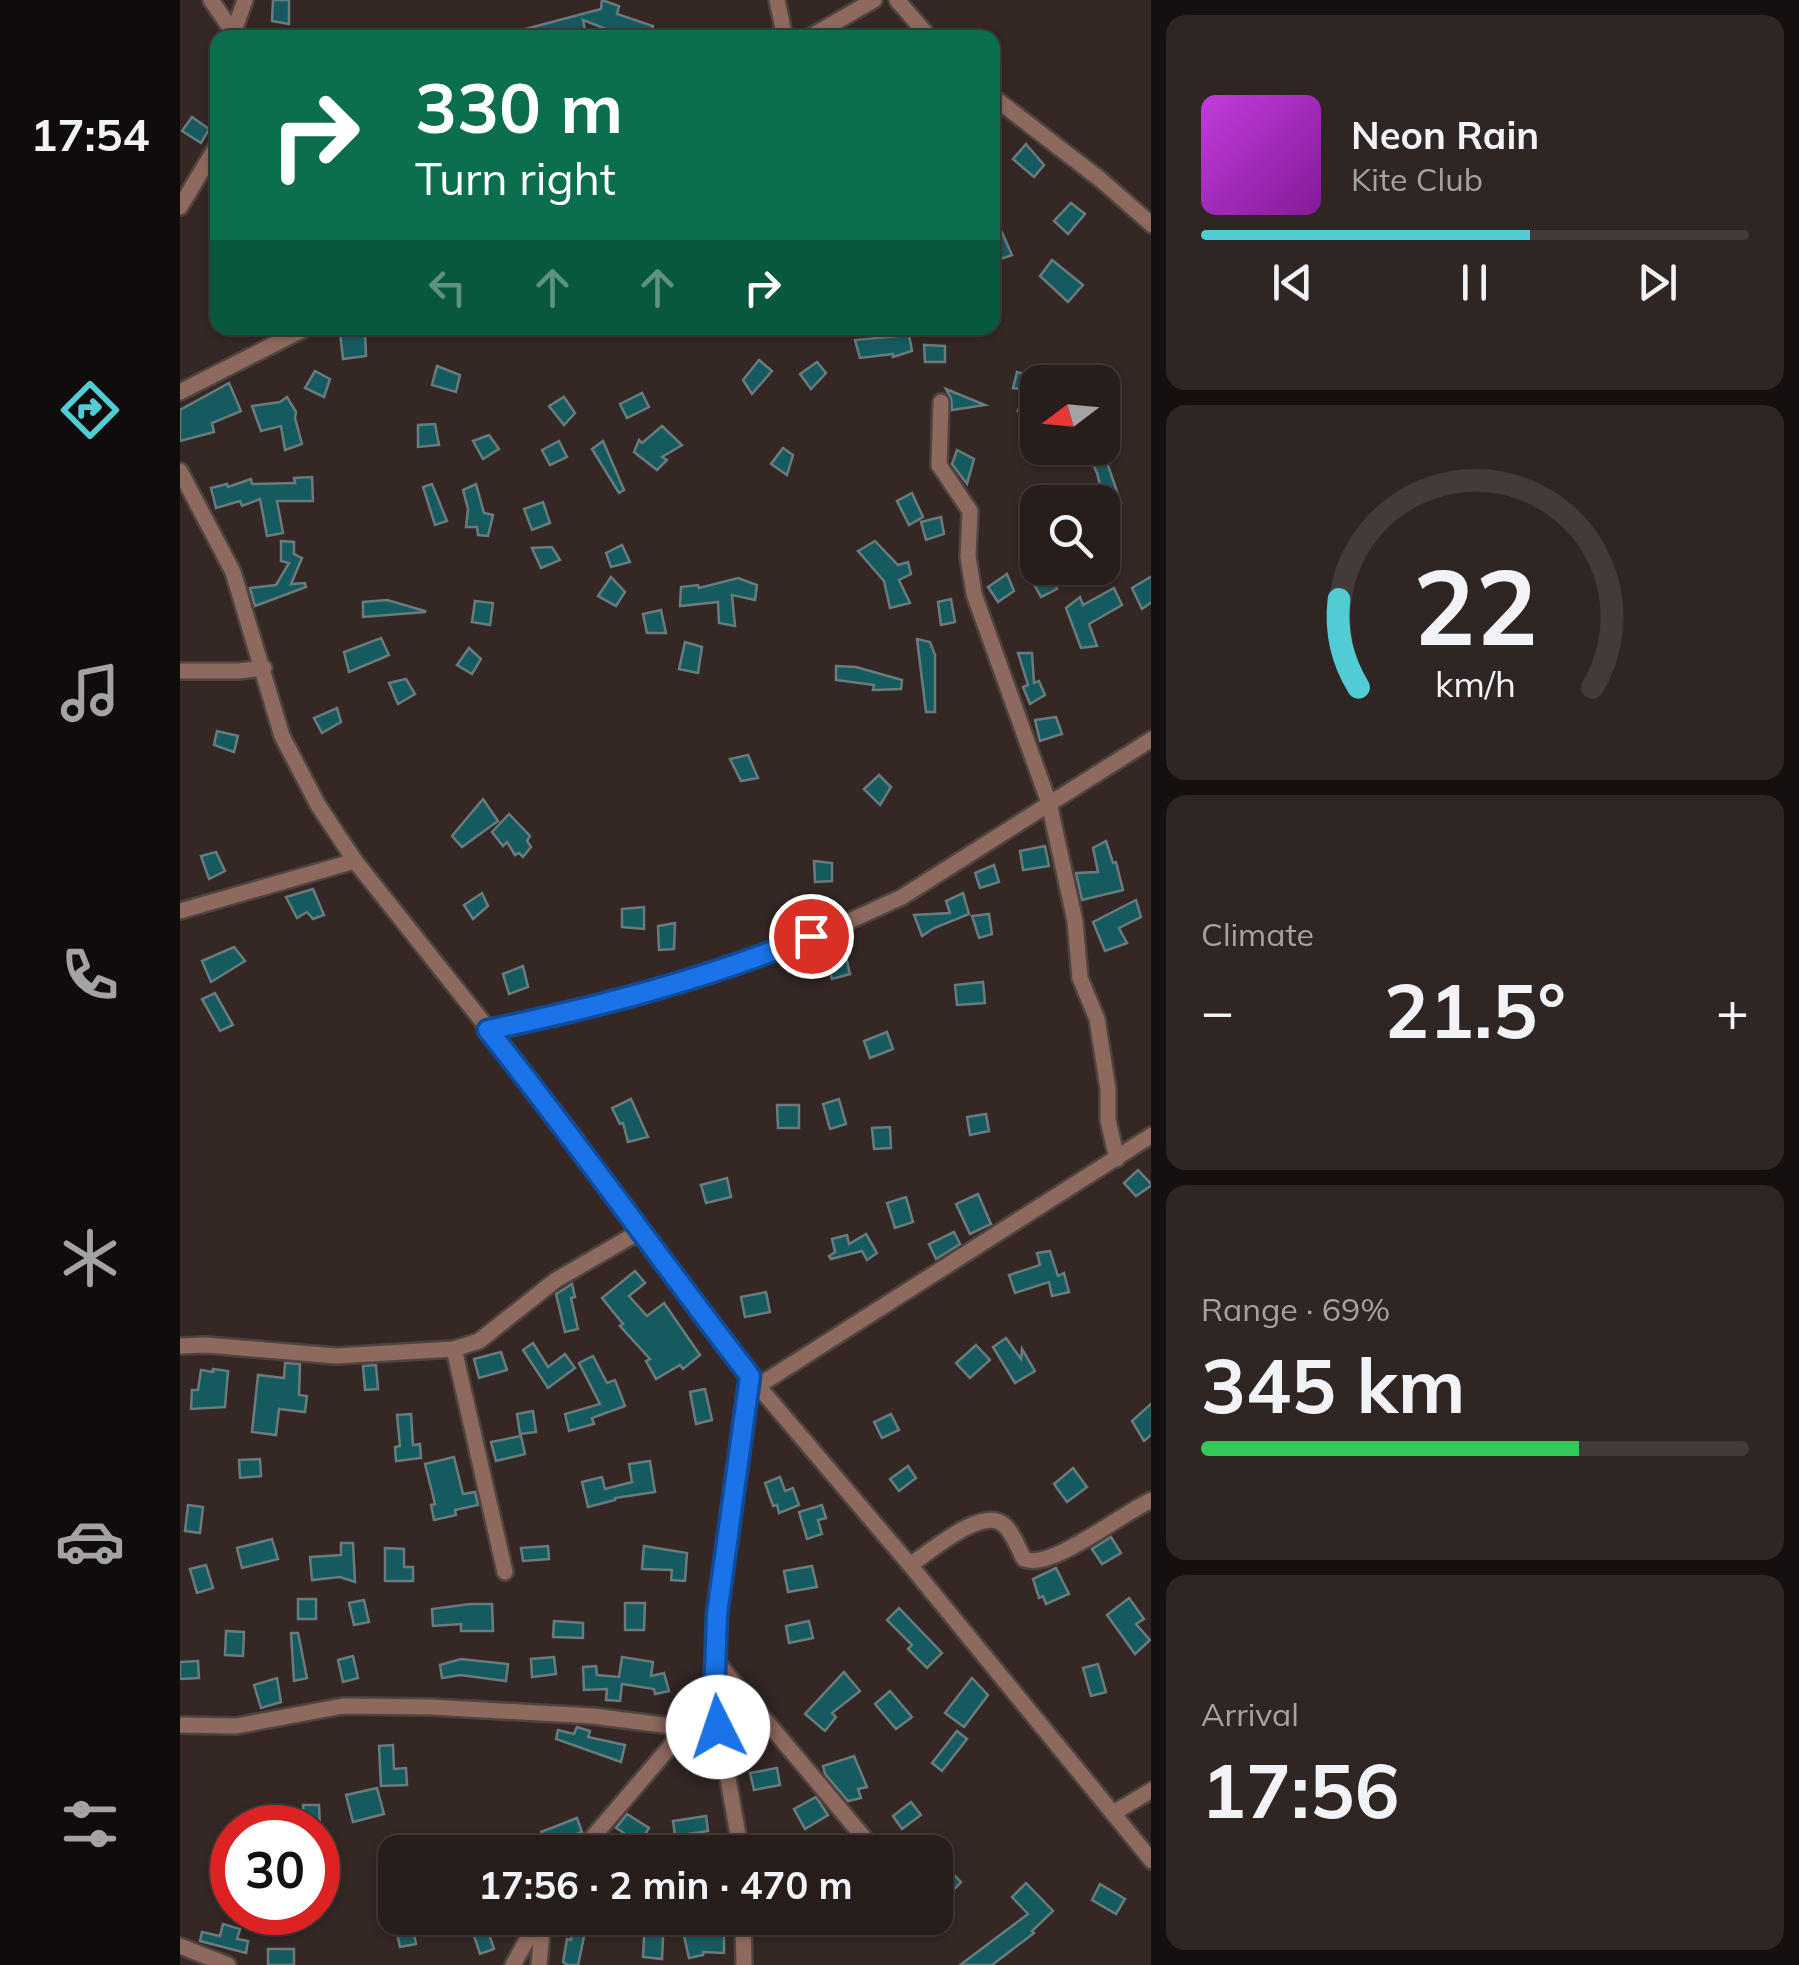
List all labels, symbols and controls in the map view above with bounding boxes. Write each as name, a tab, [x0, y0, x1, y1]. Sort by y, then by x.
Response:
text: 330 m	[415, 63, 623, 151]
icon: right	[250, 70, 380, 200]
text: 17:54	[30, 106, 150, 162]
text: Neon Rain	[1351, 111, 1539, 159]
text: Turn right	[415, 150, 616, 206]
text: Kite Club	[1351, 159, 1483, 199]
icon: previous	[1265, 255, 1320, 310]
icon: pause	[1447, 255, 1502, 310]
icon: next	[1630, 255, 1685, 310]
icon: left	[420, 260, 475, 315]
icon: ahead	[525, 260, 580, 315]
icon: ahead	[630, 260, 685, 315]
icon: right	[735, 260, 790, 315]
north arrow	[1020, 365, 1120, 465]
map controls	[1020, 365, 1120, 585]
icon: directions	[55, 375, 125, 445]
button: search	[1020, 485, 1120, 585]
text: 22	[1413, 540, 1537, 671]
icon: music	[55, 658, 125, 728]
text: km/h	[1435, 661, 1515, 706]
pin	[769, 894, 854, 979]
icon: arrive	[784, 909, 839, 964]
text: Climate	[1201, 914, 1314, 954]
icon: phone	[55, 940, 125, 1010]
text: 21.5°	[1384, 963, 1566, 1057]
text: −	[1201, 976, 1234, 1045]
text: +	[1716, 976, 1749, 1045]
icon: climate	[55, 1223, 125, 1293]
text: Range · 69%	[1201, 1289, 1390, 1329]
text: 345 km	[1201, 1338, 1465, 1432]
icon: car	[55, 1506, 125, 1576]
position arrow	[666, 1675, 770, 1779]
text: Arrival	[1201, 1694, 1299, 1734]
text: 17:56	[1201, 1743, 1400, 1837]
icon: filters	[55, 1789, 125, 1859]
speed limit sign: 30	[210, 1805, 340, 1935]
text: 17:56 · 2 min · 470 m	[478, 1861, 853, 1909]

